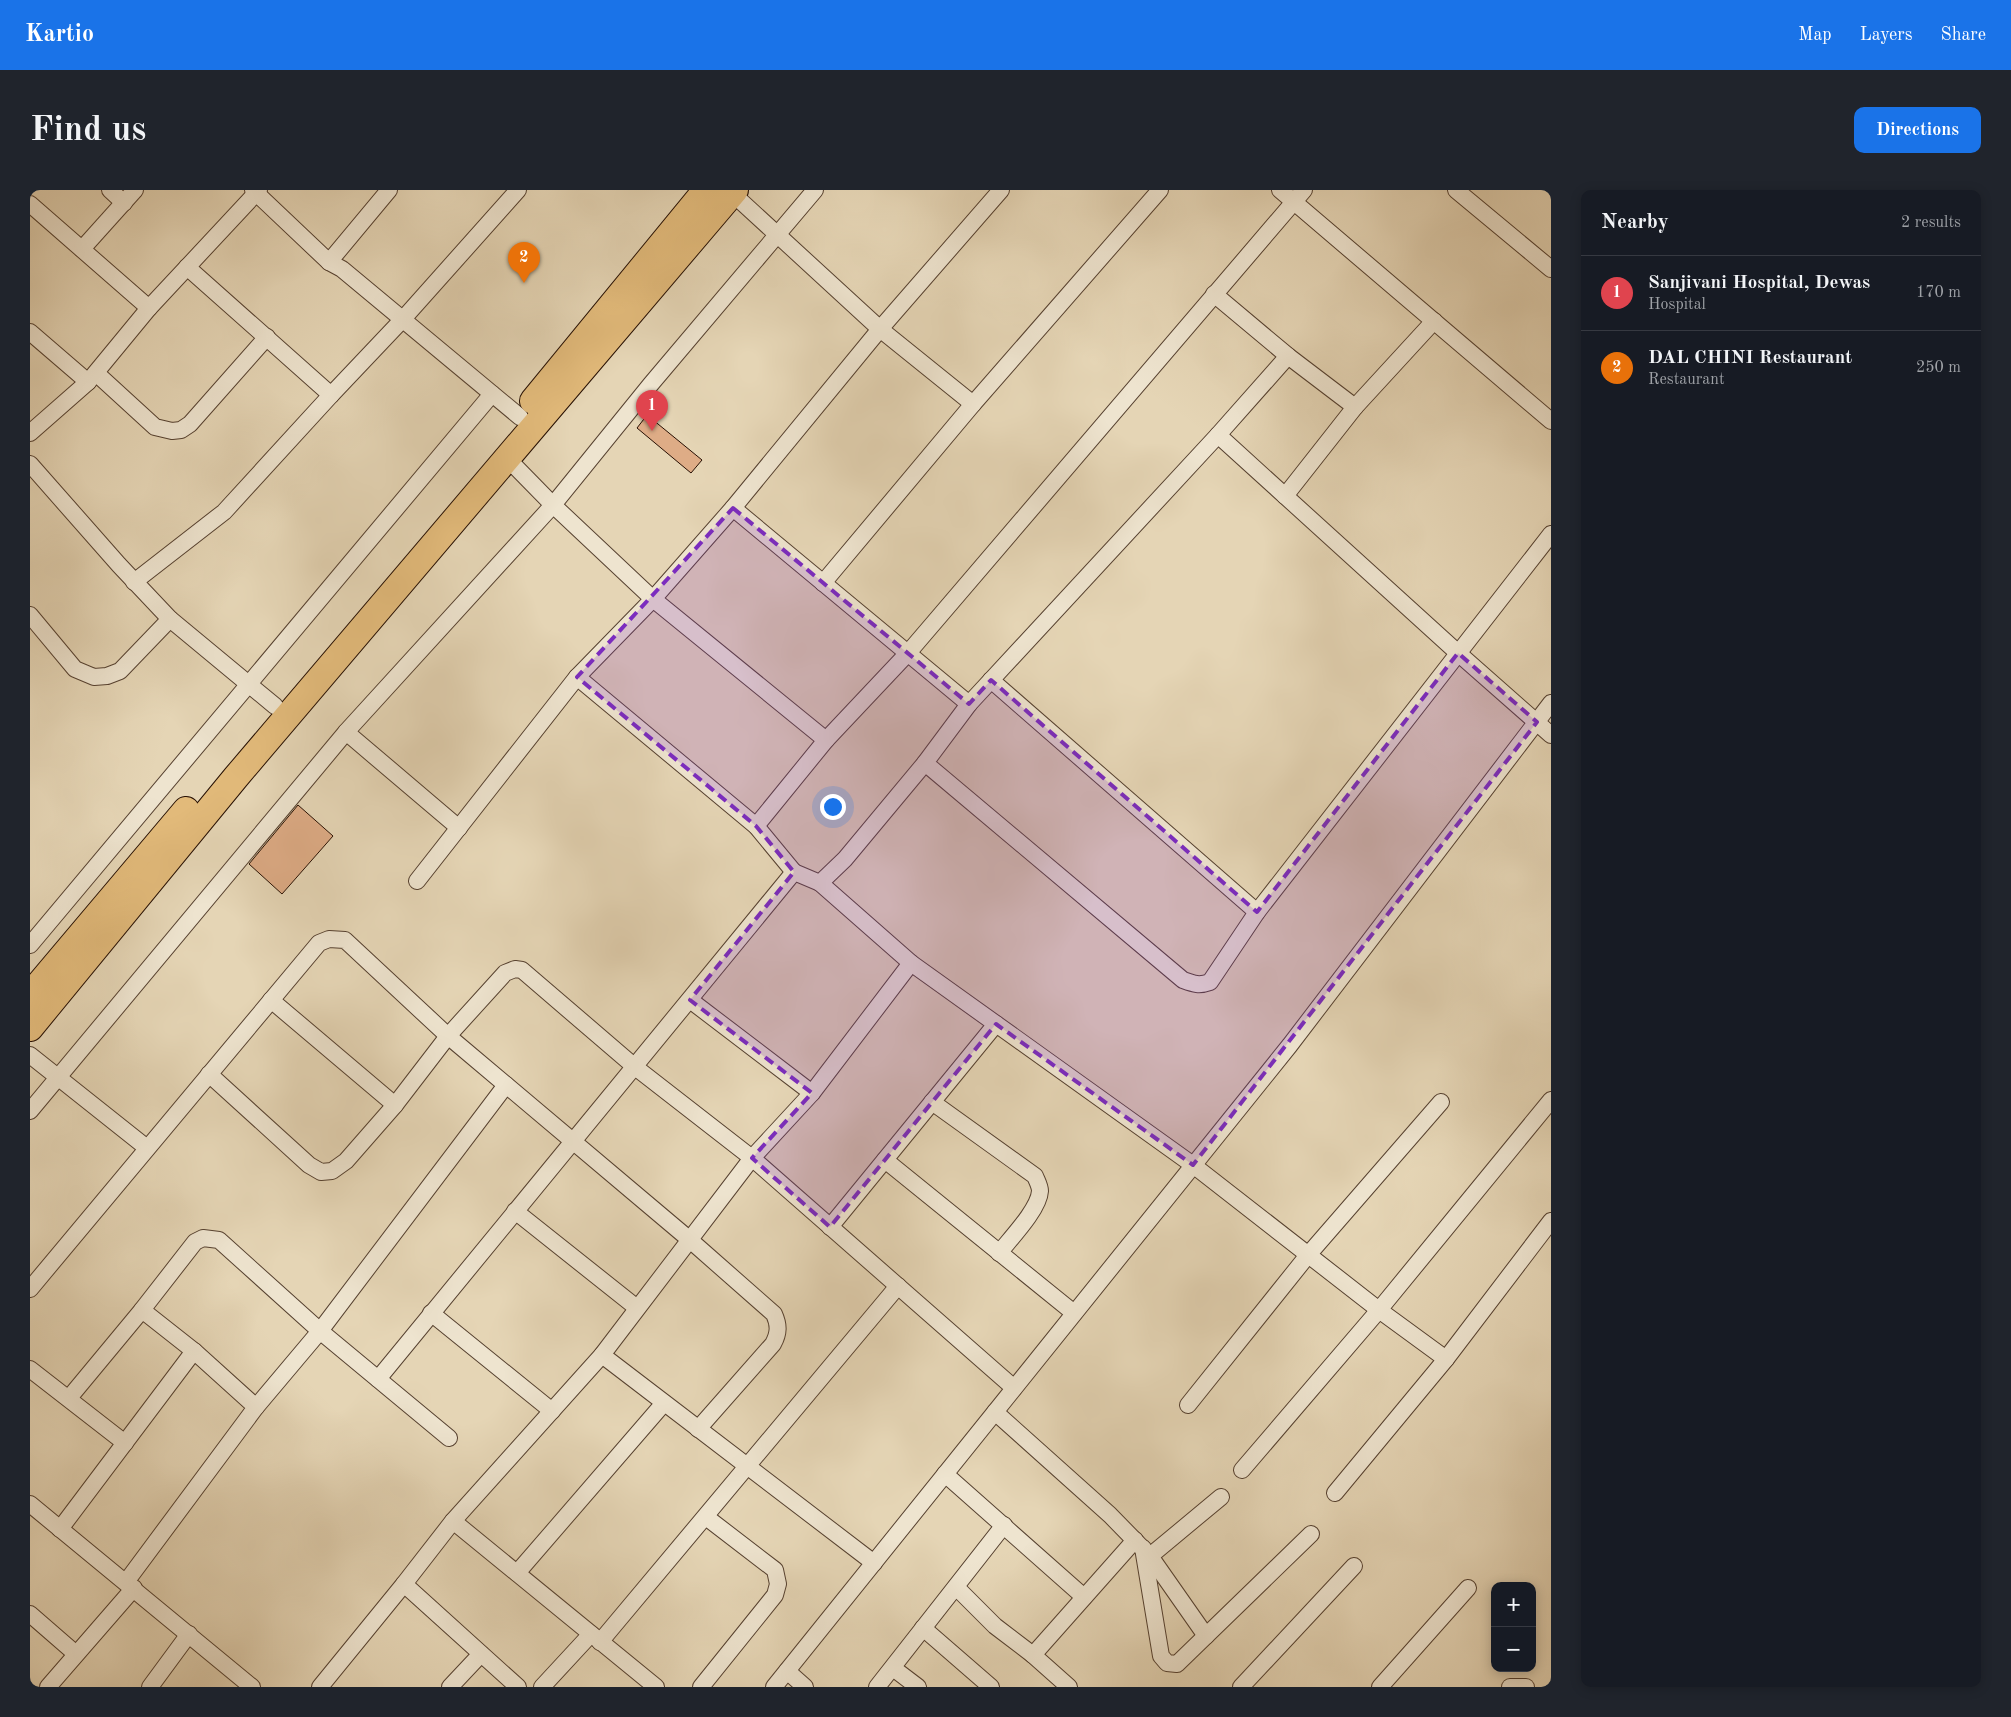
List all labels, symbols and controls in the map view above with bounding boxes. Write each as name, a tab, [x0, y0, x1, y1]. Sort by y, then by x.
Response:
text: Kartio	[25, 23, 94, 47]
text: Map	[1798, 26, 1832, 44]
text: Layers	[1860, 26, 1912, 44]
text: Share	[1940, 26, 1986, 44]
button: Directions	[1854, 107, 1981, 153]
text: Find us	[30, 113, 146, 148]
text: Nearby	[1601, 212, 1669, 233]
text: 2 results	[1901, 215, 1961, 231]
pin: 2	[508, 242, 540, 283]
text: Sanjivani Hospital, Dewas	[1648, 274, 1870, 293]
text: 1	[1612, 285, 1622, 301]
text: 170 m	[1916, 285, 1961, 301]
text: Hospital	[1648, 297, 1706, 313]
text: DAL CHINI Restaurant	[1648, 349, 1852, 368]
text: 2	[1612, 360, 1622, 376]
text: 250 m	[1916, 360, 1961, 376]
text: Restaurant	[1648, 372, 1725, 388]
pin: 1	[636, 390, 668, 431]
your location	[820, 794, 846, 820]
map controls	[1491, 1582, 1536, 1672]
button: +	[1491, 1582, 1536, 1627]
button: −	[1491, 1627, 1536, 1672]

